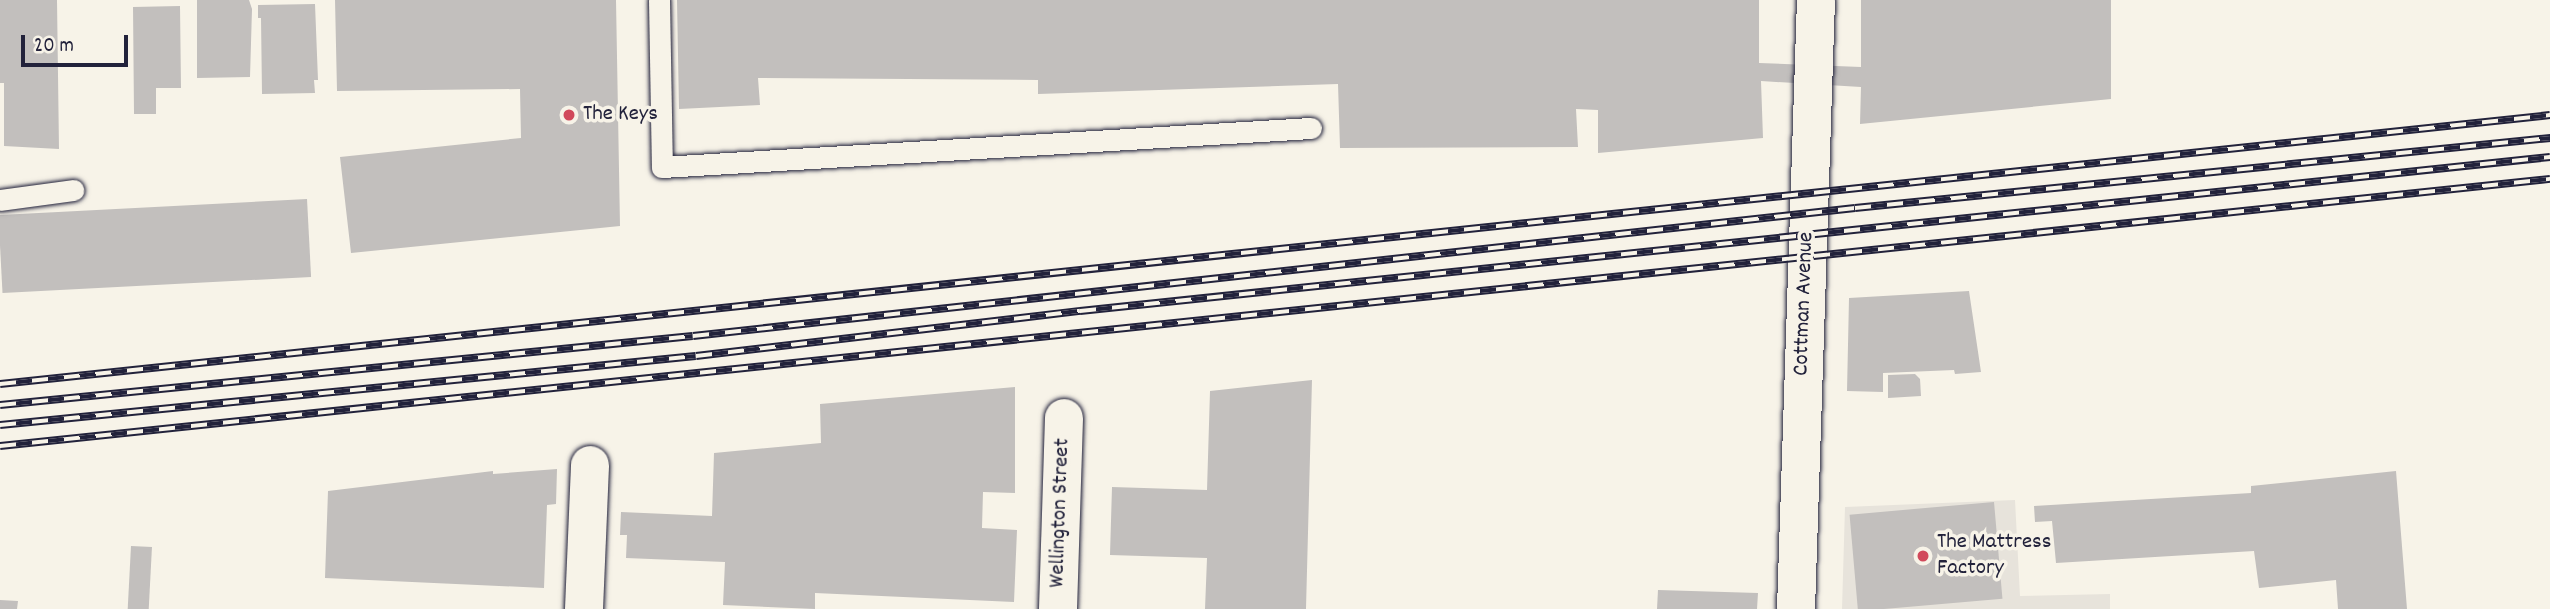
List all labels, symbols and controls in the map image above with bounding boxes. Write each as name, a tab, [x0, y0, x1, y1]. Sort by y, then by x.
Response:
scale bar	[24, 21, 131, 65]
text: 20 m	[34, 32, 74, 62]
place label: The Keys	[583, 101, 658, 129]
marker: The Keys	[561, 107, 577, 123]
street label: Cottman Avenue	[1789, 232, 1821, 376]
street label: Wellington Street	[1045, 438, 1077, 588]
place label: The Mattress Factory	[1937, 529, 2051, 583]
marker: The Mattress Factory	[1915, 548, 1931, 564]

